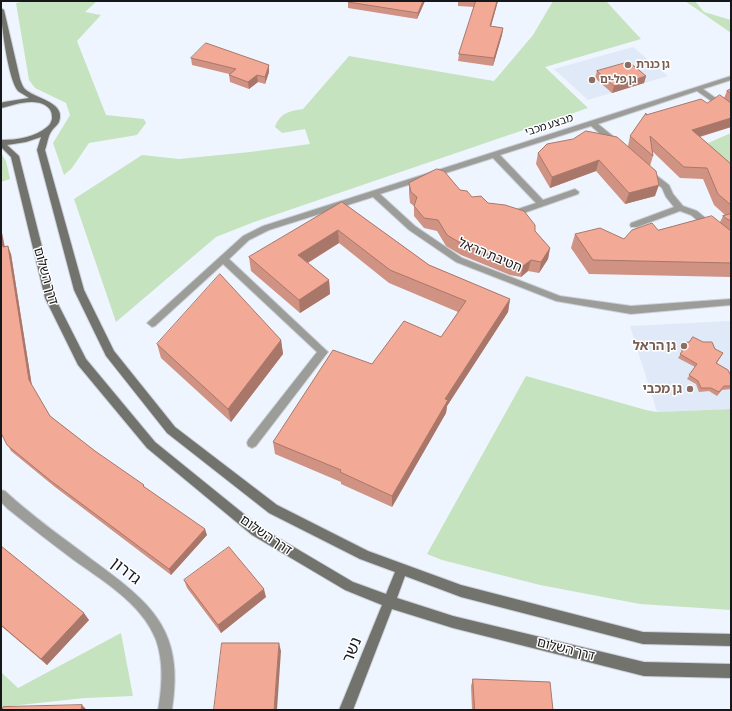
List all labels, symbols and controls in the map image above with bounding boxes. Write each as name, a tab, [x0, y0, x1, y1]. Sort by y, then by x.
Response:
place label: גן כנרת	[636, 58, 670, 72]
marker: גן כנרת	[623, 60, 633, 70]
place label: גן פל-ים	[600, 73, 637, 87]
marker: גן פל-ים	[587, 75, 597, 85]
street label: מבצע מכבי	[523, 111, 575, 139]
street label: חטיבת הראל	[456, 235, 524, 275]
street label: דרך השלום	[30, 245, 62, 307]
place label: גן הראל	[633, 338, 676, 354]
marker: גן הראל	[679, 341, 689, 351]
place label: גן מכבי	[642, 381, 682, 397]
marker: גן מכבי	[685, 384, 695, 394]
street label: דרך השלום	[237, 512, 295, 558]
street label: גדרון	[107, 553, 145, 589]
street label: נשר	[338, 634, 366, 666]
street label: דרך השלום	[535, 634, 597, 664]

